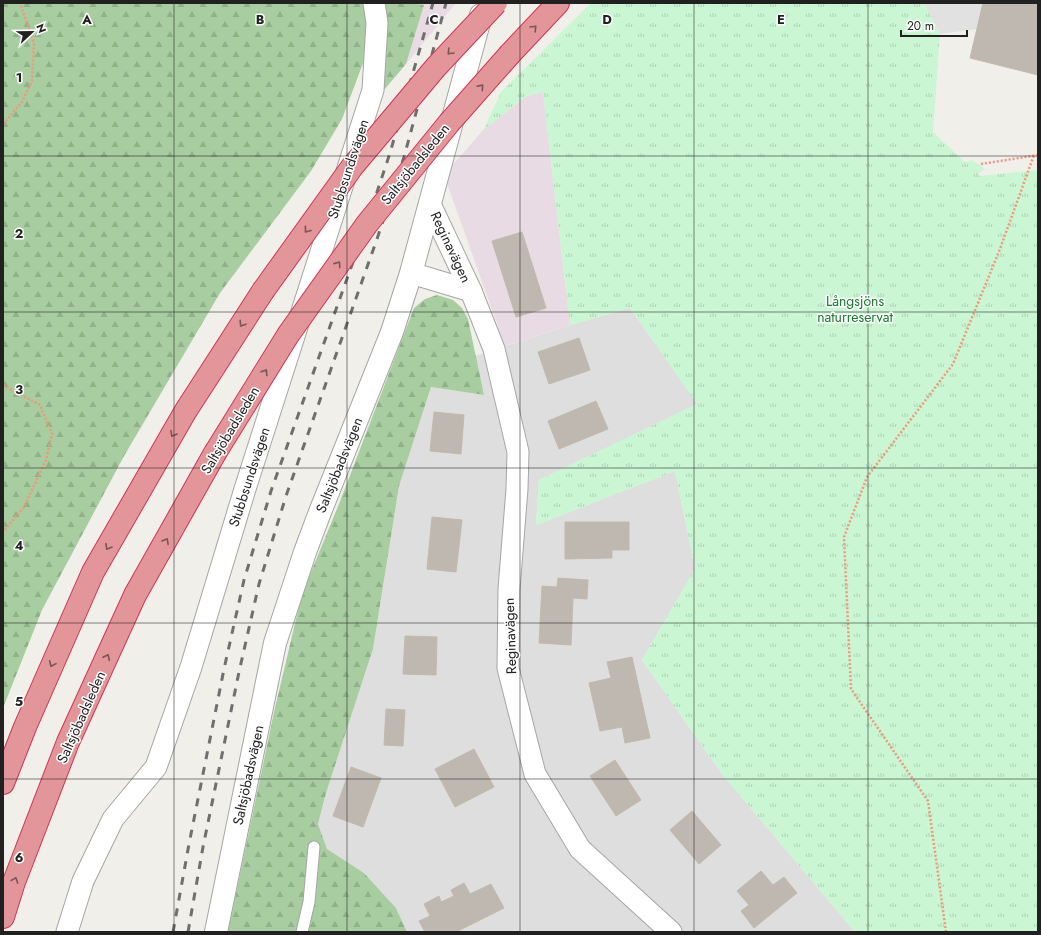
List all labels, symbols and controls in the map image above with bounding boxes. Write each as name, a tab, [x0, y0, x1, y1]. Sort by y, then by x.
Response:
text: A	[81, 10, 92, 29]
text: B	[256, 10, 265, 29]
text: C	[429, 10, 439, 29]
text: D	[602, 10, 612, 29]
text: E	[777, 10, 785, 29]
north arrow	[12, 12, 52, 52]
scale bar	[901, 12, 967, 38]
text: 20 m	[907, 17, 934, 35]
text: N	[32, 21, 50, 35]
one-way arrow	[529, 25, 537, 33]
one-way arrow	[447, 47, 455, 55]
text: 1	[16, 68, 22, 87]
one-way arrow	[476, 84, 484, 92]
street label: Stubbsundsvägen	[322, 117, 374, 221]
street label: Saltsjöbadsleden	[376, 119, 454, 209]
street label: Reginavägen	[426, 208, 476, 286]
text: 2	[15, 224, 23, 243]
one-way arrow	[305, 225, 312, 232]
one-way arrow	[333, 262, 340, 269]
park label: Långsjöns naturreservat	[817, 291, 893, 327]
one-way arrow	[239, 320, 246, 327]
one-way arrow	[260, 369, 268, 376]
text: 3	[15, 380, 23, 399]
street label: Saltsjöbadsleden	[196, 382, 264, 478]
street label: Saltsjöbadsvägen	[311, 414, 367, 516]
street label: Stubbsundsvägen	[223, 425, 275, 529]
one-way arrow	[170, 430, 177, 437]
text: 4	[14, 536, 24, 555]
one-way arrow	[161, 538, 168, 545]
one-way arrow	[105, 543, 112, 550]
street label: Reginavägen	[499, 598, 521, 674]
one-way arrow	[102, 653, 110, 661]
one-way arrow	[49, 661, 57, 668]
street label: Saltsjöbadsleden	[52, 668, 110, 766]
text: 5	[15, 692, 23, 711]
street label: Saltsjöbadsvägen	[228, 723, 268, 827]
text: 6	[15, 848, 24, 867]
one-way arrow	[10, 877, 18, 884]

